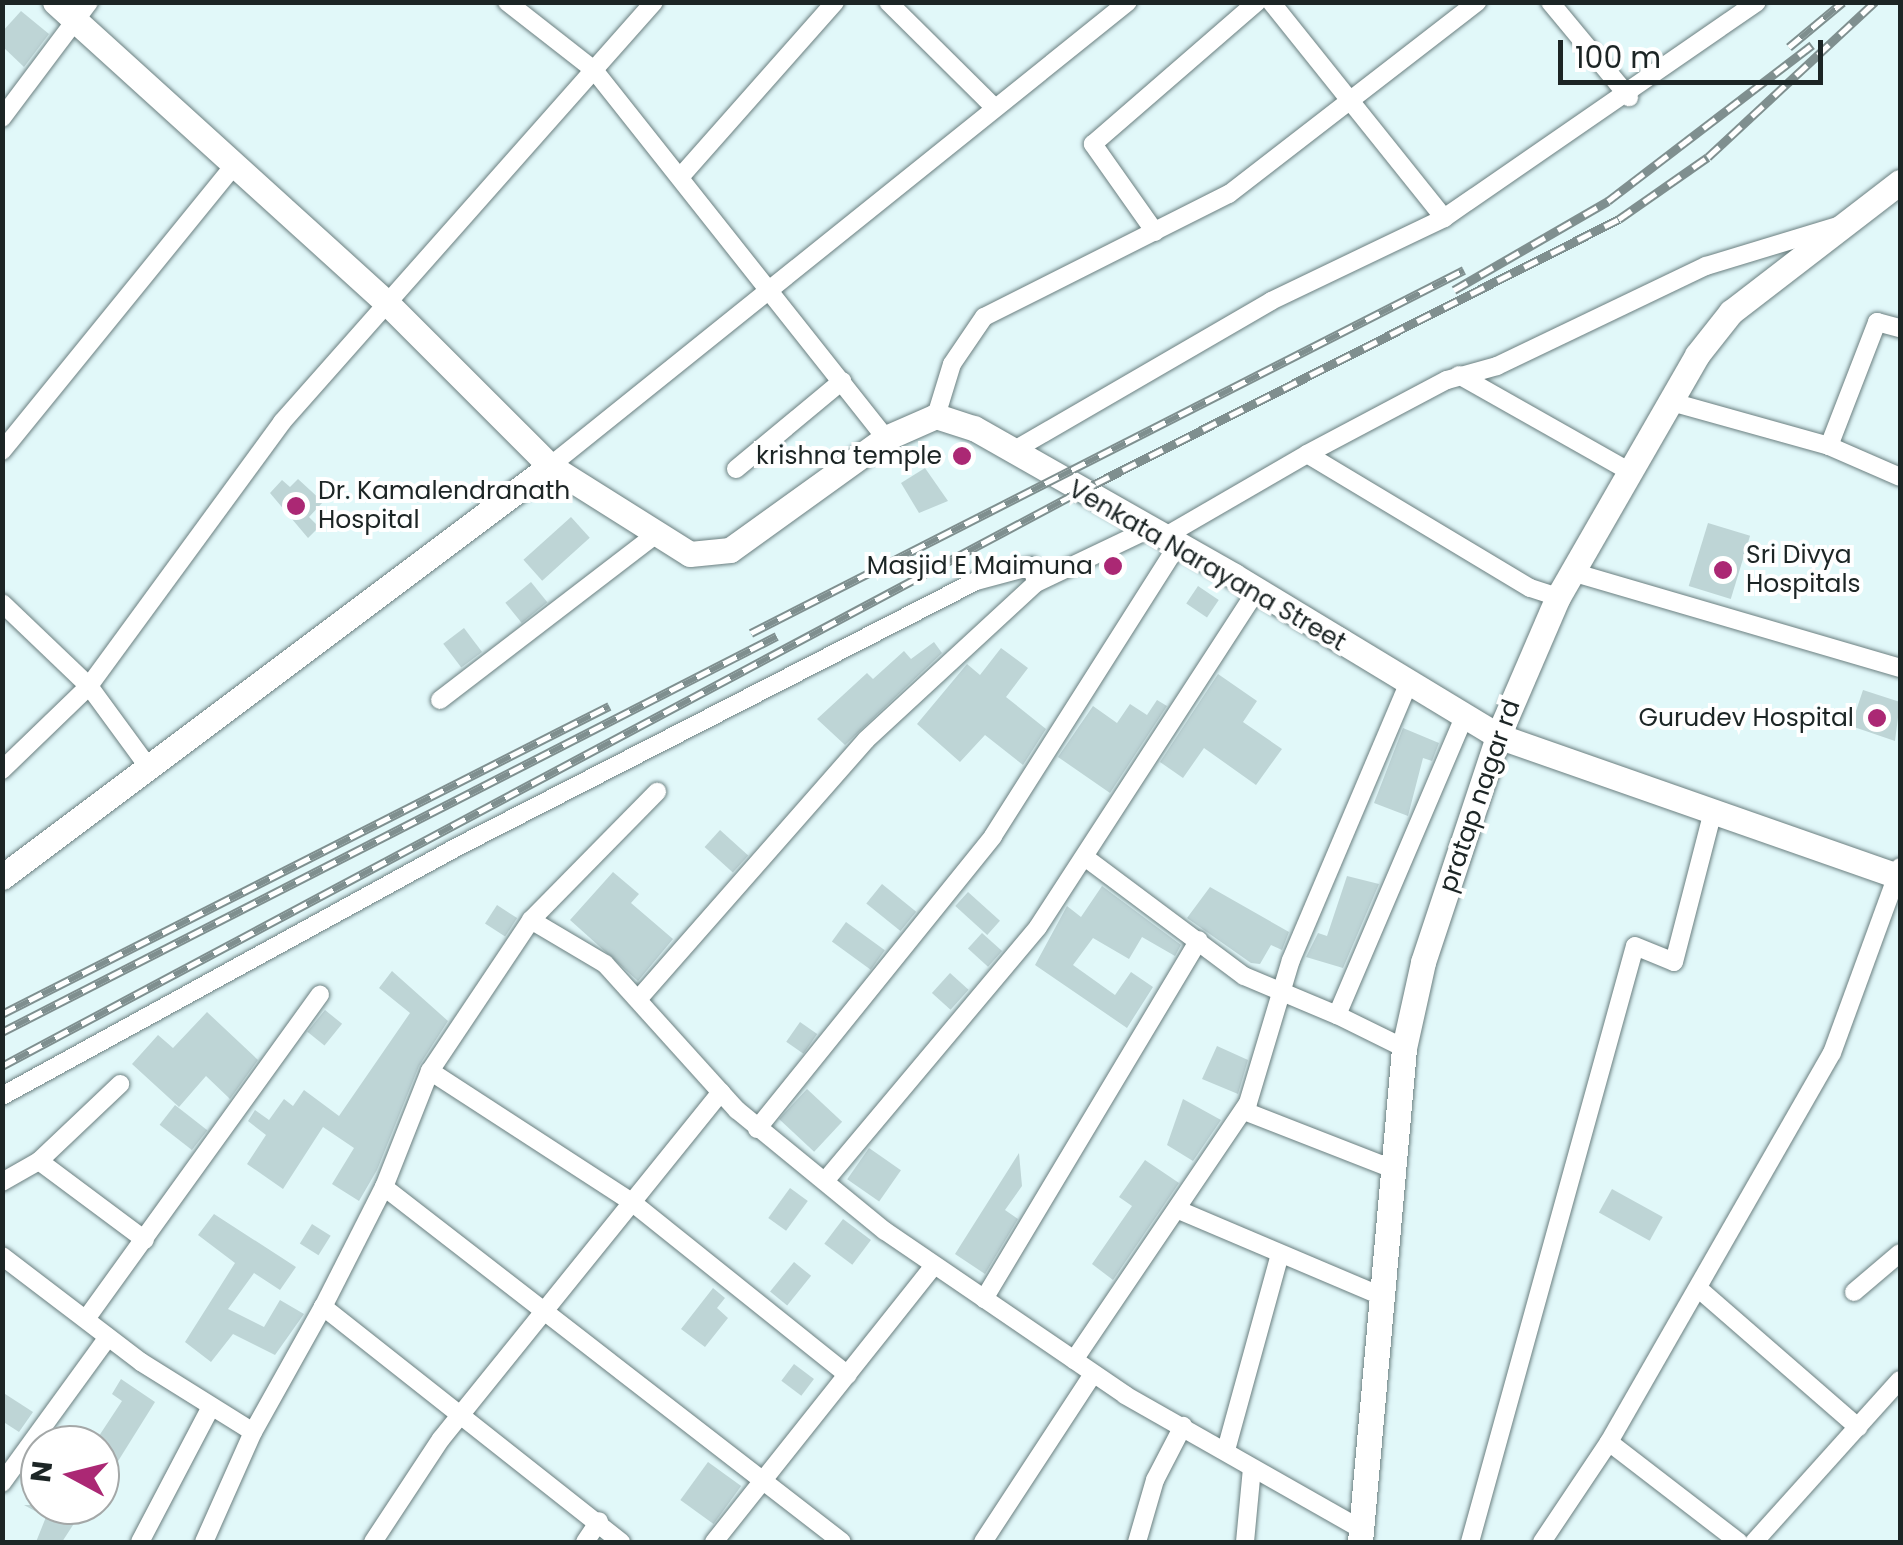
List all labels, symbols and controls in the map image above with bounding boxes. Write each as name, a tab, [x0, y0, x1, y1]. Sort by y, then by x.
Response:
scale bar	[1563, 20, 1828, 82]
text: 100 m	[1575, 36, 1661, 79]
place label: krishna temple	[756, 441, 942, 471]
marker: krishna temple	[951, 445, 973, 467]
street label: Venkata Narayana Street	[1063, 474, 1351, 658]
place label: Dr. Kamalendranath Hospital	[318, 477, 570, 536]
marker: Dr. Kamalendranath Hospital	[283, 493, 309, 519]
place label: Sri Divya Hospitals	[1746, 541, 1861, 600]
place label: Masjid E Maimuna	[867, 551, 1093, 581]
marker: Masjid E Maimuna	[1102, 555, 1124, 577]
marker: Sri Divya Hospitals	[1710, 557, 1736, 583]
street label: pratap nagar rd	[1433, 696, 1527, 896]
place label: Gurudev Hospital	[1639, 703, 1854, 733]
marker: Gurudev Hospital	[1864, 705, 1890, 731]
north arrow	[20, 1425, 120, 1525]
text: N	[21, 1459, 62, 1484]

